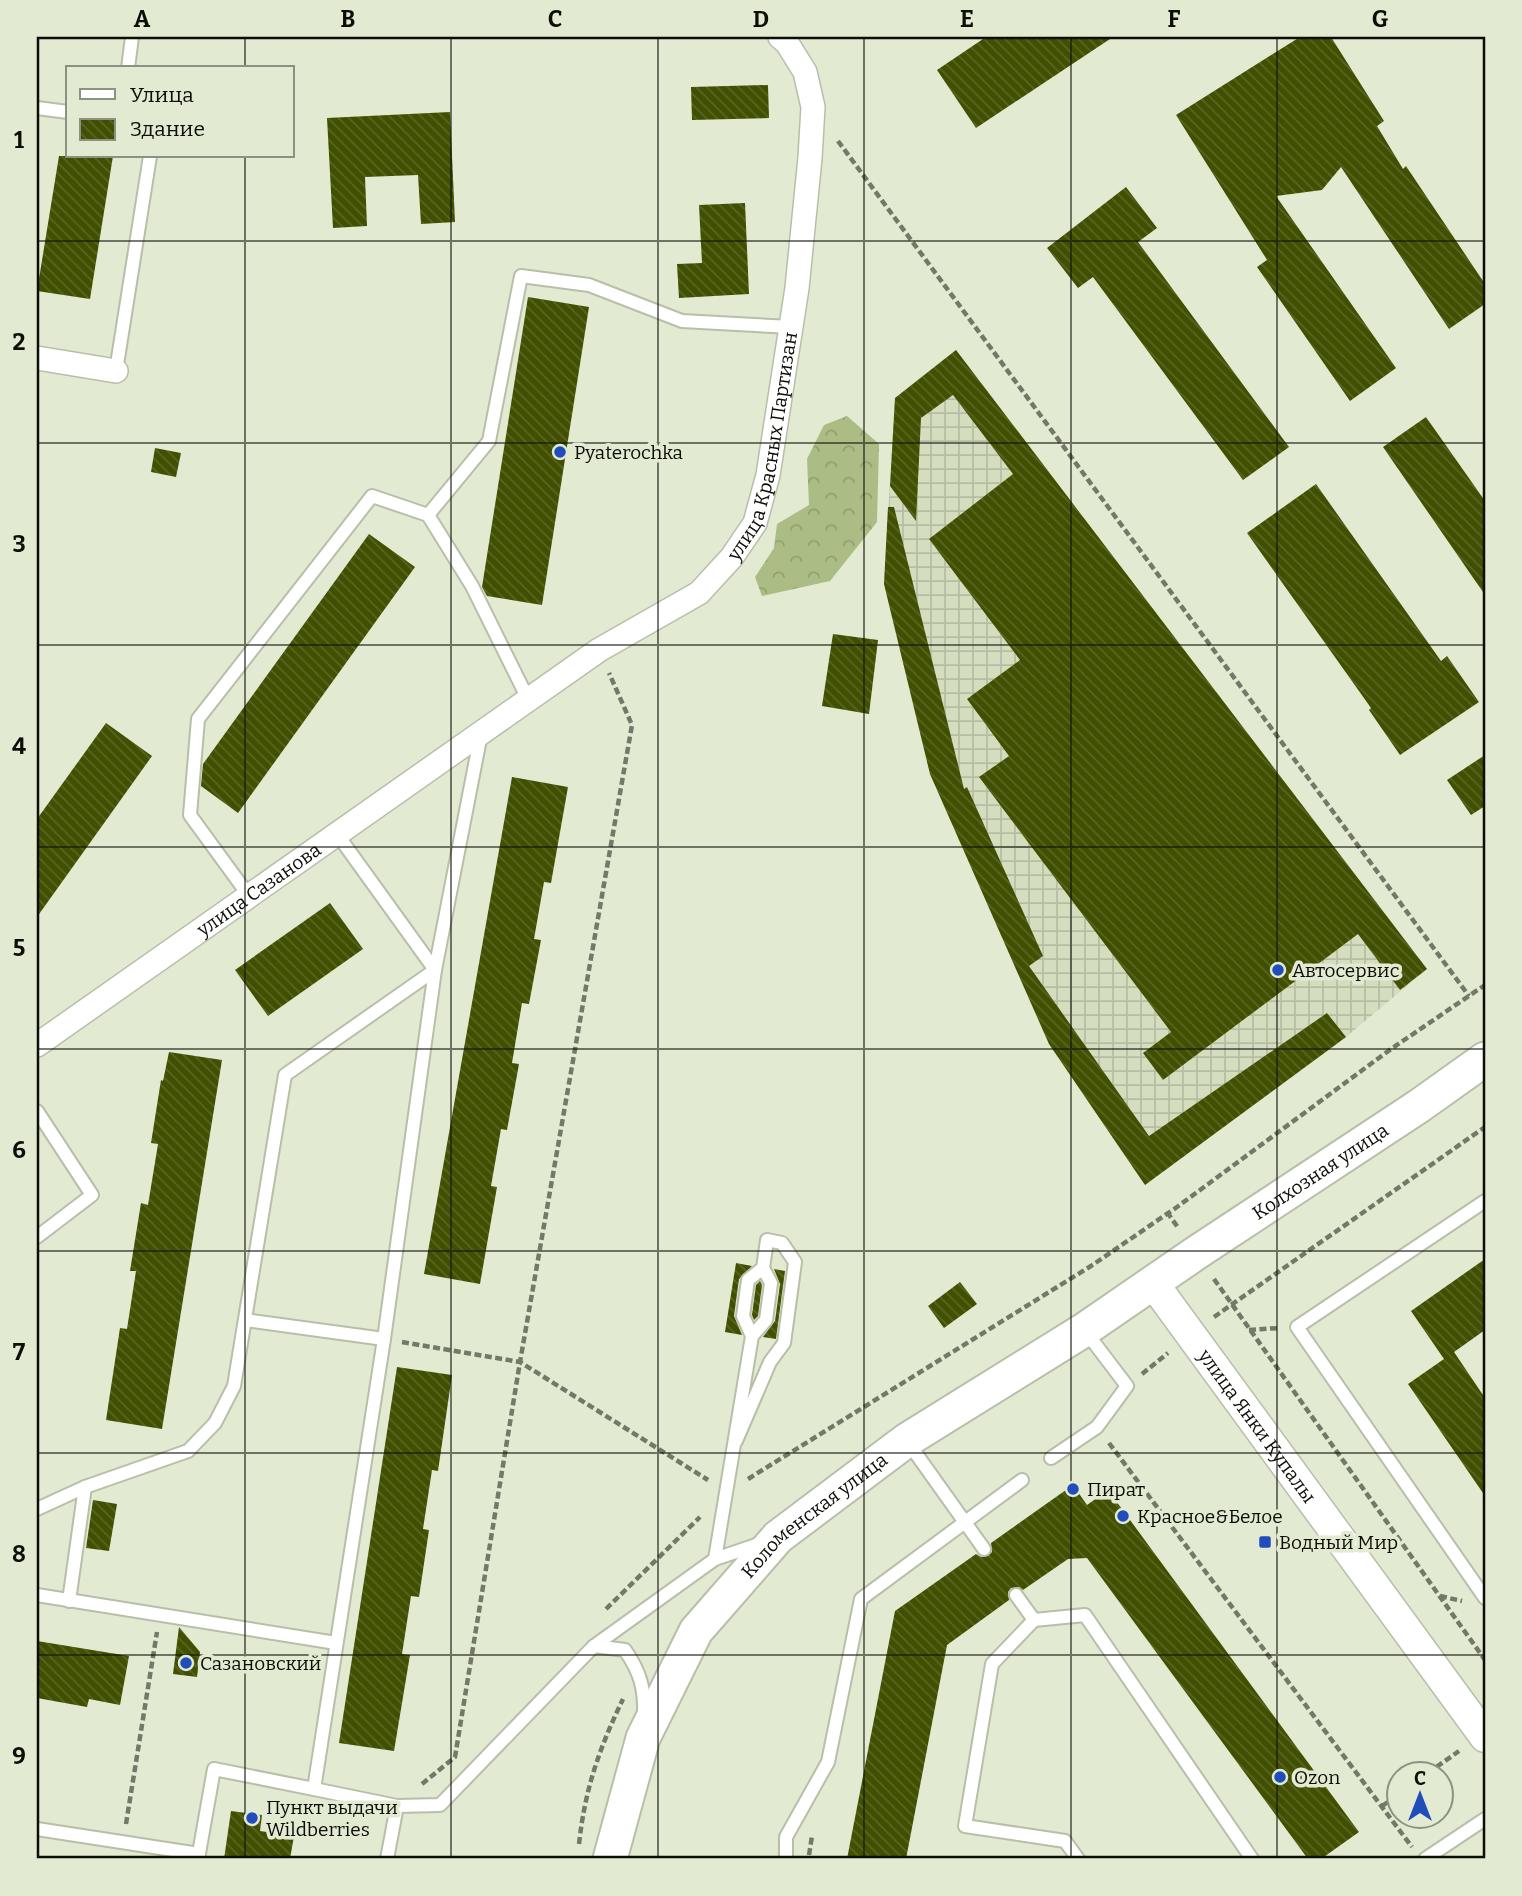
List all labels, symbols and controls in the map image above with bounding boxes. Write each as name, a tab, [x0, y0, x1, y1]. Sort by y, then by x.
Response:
text: A	[134, 5, 151, 33]
text: B	[341, 5, 355, 33]
text: C	[548, 5, 562, 33]
text: D	[753, 5, 769, 33]
text: E	[960, 5, 974, 33]
text: F	[1168, 5, 1181, 33]
text: G	[1372, 5, 1389, 33]
legend	[66, 66, 294, 158]
text: Улица	[130, 82, 194, 108]
text: Здание	[130, 116, 205, 142]
text: 1	[14, 126, 24, 154]
text: 2	[13, 328, 26, 356]
street label: улица Красных Партизан	[722, 330, 802, 566]
place label: Pyaterochka	[574, 441, 684, 464]
marker: Pyaterochka	[552, 444, 568, 460]
text: 3	[12, 530, 26, 558]
text: 4	[12, 732, 26, 760]
street label: улица Сазанова	[192, 838, 326, 942]
text: 5	[13, 934, 25, 962]
place label: Автосервис	[1292, 959, 1400, 982]
marker: Автосервис	[1270, 962, 1286, 978]
street label: Колхозная улица	[1248, 1118, 1393, 1225]
text: 6	[12, 1136, 26, 1164]
text: 7	[13, 1338, 26, 1366]
street label: улица Янки Купалы	[1193, 1344, 1321, 1507]
street label: Коломенская улица	[737, 1448, 892, 1583]
place label: Пират	[1087, 1478, 1145, 1501]
marker: Пират	[1065, 1481, 1081, 1497]
place label: Красное&Белое	[1137, 1505, 1283, 1528]
marker: Красное&Белое	[1115, 1508, 1131, 1524]
place label: Водный Мир	[1279, 1531, 1398, 1554]
marker: Водный Мир	[1257, 1534, 1273, 1550]
text: 8	[12, 1540, 26, 1568]
place label: Сазановский	[200, 1652, 321, 1675]
marker: Сазановский	[178, 1655, 194, 1671]
text: 9	[12, 1742, 26, 1770]
north arrow	[1386, 1759, 1456, 1829]
place label: Ozon	[1294, 1766, 1340, 1789]
text: С	[1414, 1767, 1426, 1790]
marker: Ozon	[1272, 1769, 1288, 1785]
place label: Пункт выдачи Wildberries	[266, 1796, 398, 1841]
marker: Пункт выдачи Wildberries	[244, 1810, 260, 1826]

